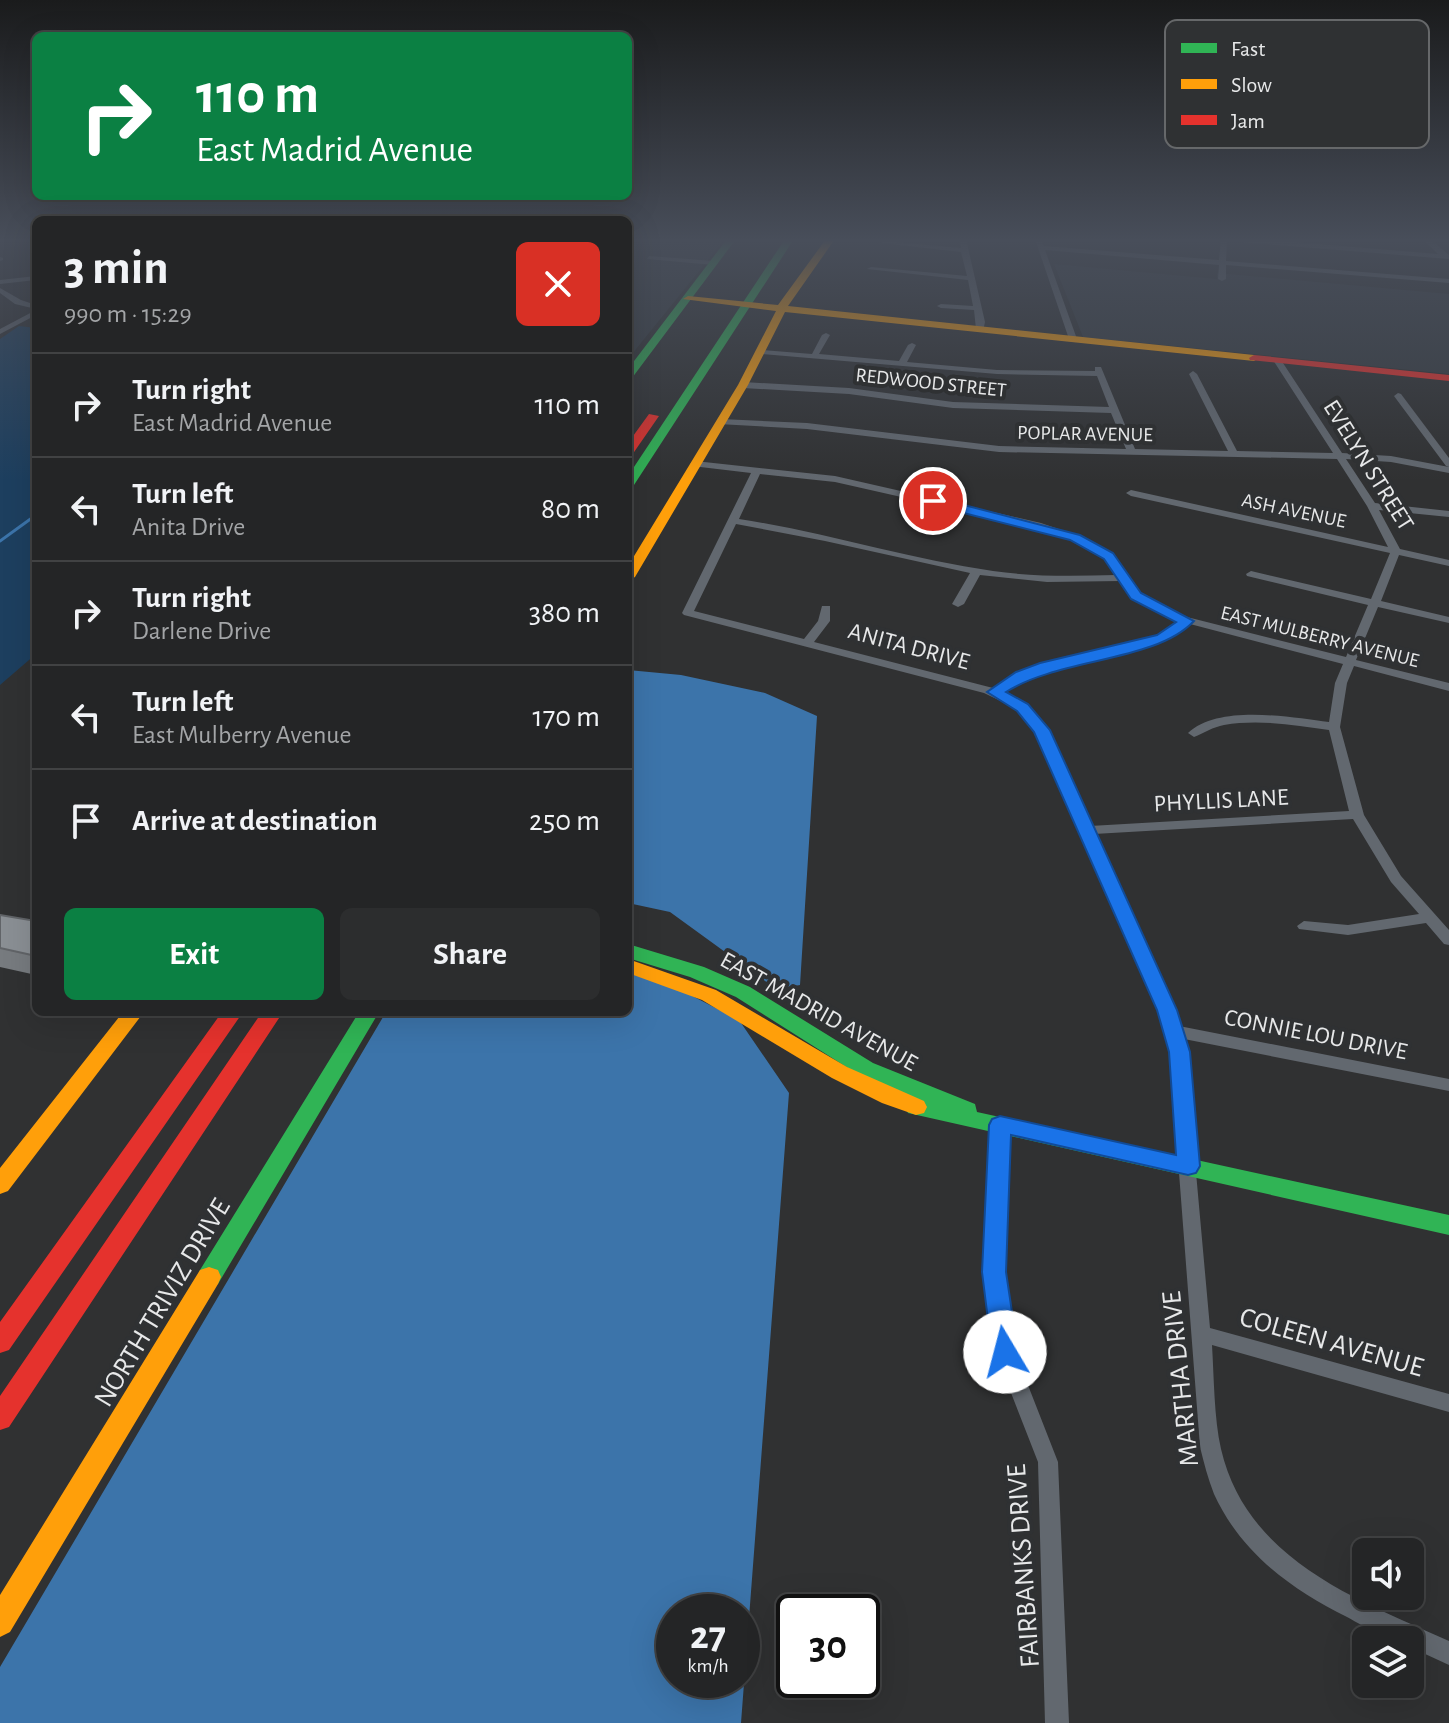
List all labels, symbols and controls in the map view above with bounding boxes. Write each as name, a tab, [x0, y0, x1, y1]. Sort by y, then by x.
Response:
legend	[1165, 20, 1429, 148]
text: Fast	[1231, 38, 1265, 60]
icon: right	[64, 64, 168, 168]
text: 110 m	[196, 67, 319, 123]
text: Slow	[1231, 74, 1272, 96]
text: Jam	[1231, 110, 1265, 132]
text: East Madrid Avenue	[196, 132, 473, 168]
button: close	[516, 242, 600, 326]
text: 3 min	[64, 245, 169, 293]
text: 990 m · 15:29	[64, 301, 192, 327]
street label: REDWOOD STREET	[854, 365, 1008, 401]
text: Turn right	[132, 375, 251, 405]
icon: right	[64, 383, 108, 427]
text: 110 m	[535, 390, 600, 420]
street label: EVELYN STREET	[1318, 396, 1418, 535]
text: East Madrid Avenue	[132, 410, 332, 436]
street label: POPLAR AVENUE	[1017, 423, 1153, 445]
pin	[899, 467, 967, 535]
text: Turn left	[132, 479, 233, 509]
icon: arrive	[911, 479, 955, 523]
icon: left	[64, 487, 108, 531]
street label: ASH AVENUE	[1240, 490, 1348, 532]
text: 80 m	[541, 494, 600, 524]
text: Anita Drive	[132, 514, 245, 540]
text: Turn right	[132, 583, 251, 613]
icon: right	[64, 591, 108, 635]
text: 380 m	[529, 598, 600, 628]
street label: EAST MULBERRY AVENUE	[1218, 603, 1421, 671]
text: Darlene Drive	[132, 618, 271, 644]
street label: ANITA DRIVE	[845, 619, 972, 675]
text: Turn left	[132, 687, 233, 717]
icon: left	[64, 695, 108, 739]
text: 170 m	[532, 702, 600, 732]
text: East Mulberry Avenue	[132, 722, 352, 748]
street label: PHYLLIS LANE	[1153, 785, 1290, 817]
icon: arrive	[64, 799, 108, 843]
text: Arrive at destination	[132, 806, 378, 836]
text: 250 m	[529, 806, 600, 836]
button: Exit	[64, 908, 324, 1000]
button: Share	[340, 908, 600, 1000]
street label: EAST MADRID AVENUE	[716, 948, 921, 1076]
street label: CONNIE LOU DRIVE	[1222, 1005, 1410, 1065]
street label: NORTH TRIVIZ DRIVE	[90, 1194, 236, 1412]
street label: MARTHA DRIVE	[1158, 1290, 1204, 1468]
street label: COLEEN AVENUE	[1236, 1303, 1426, 1383]
position arrow	[963, 1310, 1047, 1394]
street label: FAIRBANKS DRIVE	[1003, 1463, 1045, 1669]
map controls	[1352, 1538, 1424, 1698]
button: sound	[1352, 1538, 1424, 1610]
speed limit sign: 30	[776, 1594, 880, 1698]
text: 27	[690, 1616, 726, 1656]
button: layers	[1352, 1626, 1424, 1698]
text: km/h	[687, 1656, 729, 1676]

